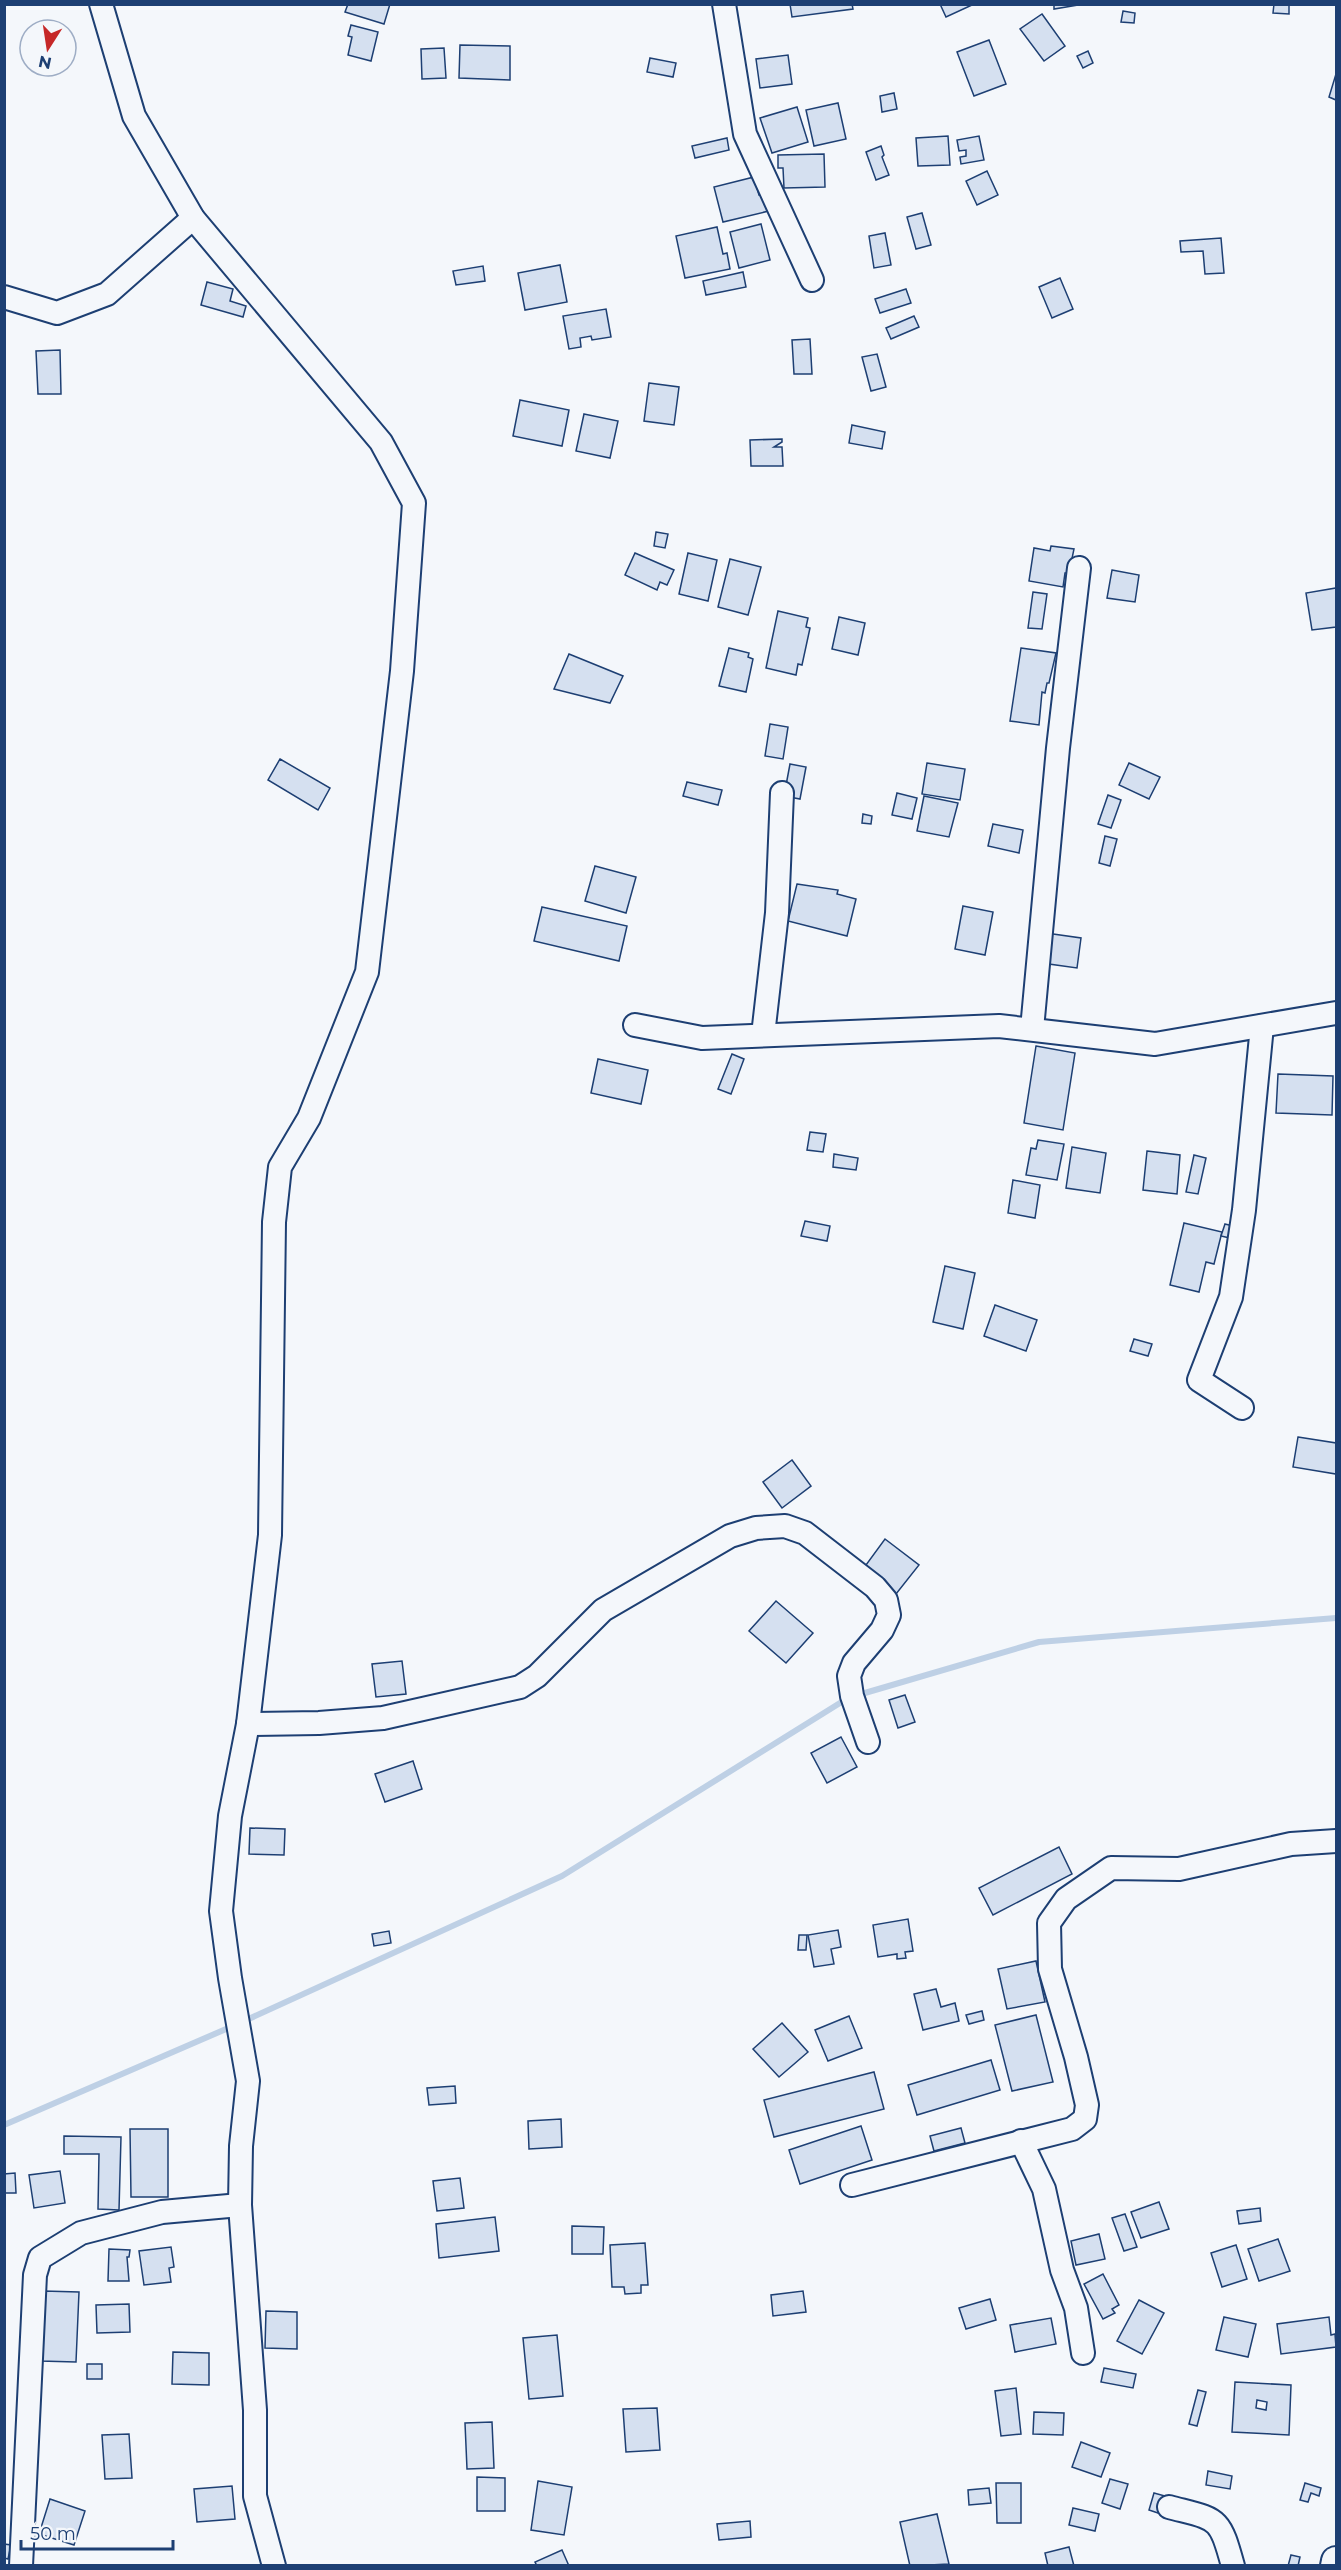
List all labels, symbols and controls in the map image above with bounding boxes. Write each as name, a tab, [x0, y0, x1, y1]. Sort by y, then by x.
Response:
north arrow	[18, 18, 78, 78]
text: N	[37, 52, 53, 73]
scale bar	[21, 2513, 172, 2551]
text: 50 m	[30, 2523, 76, 2545]

